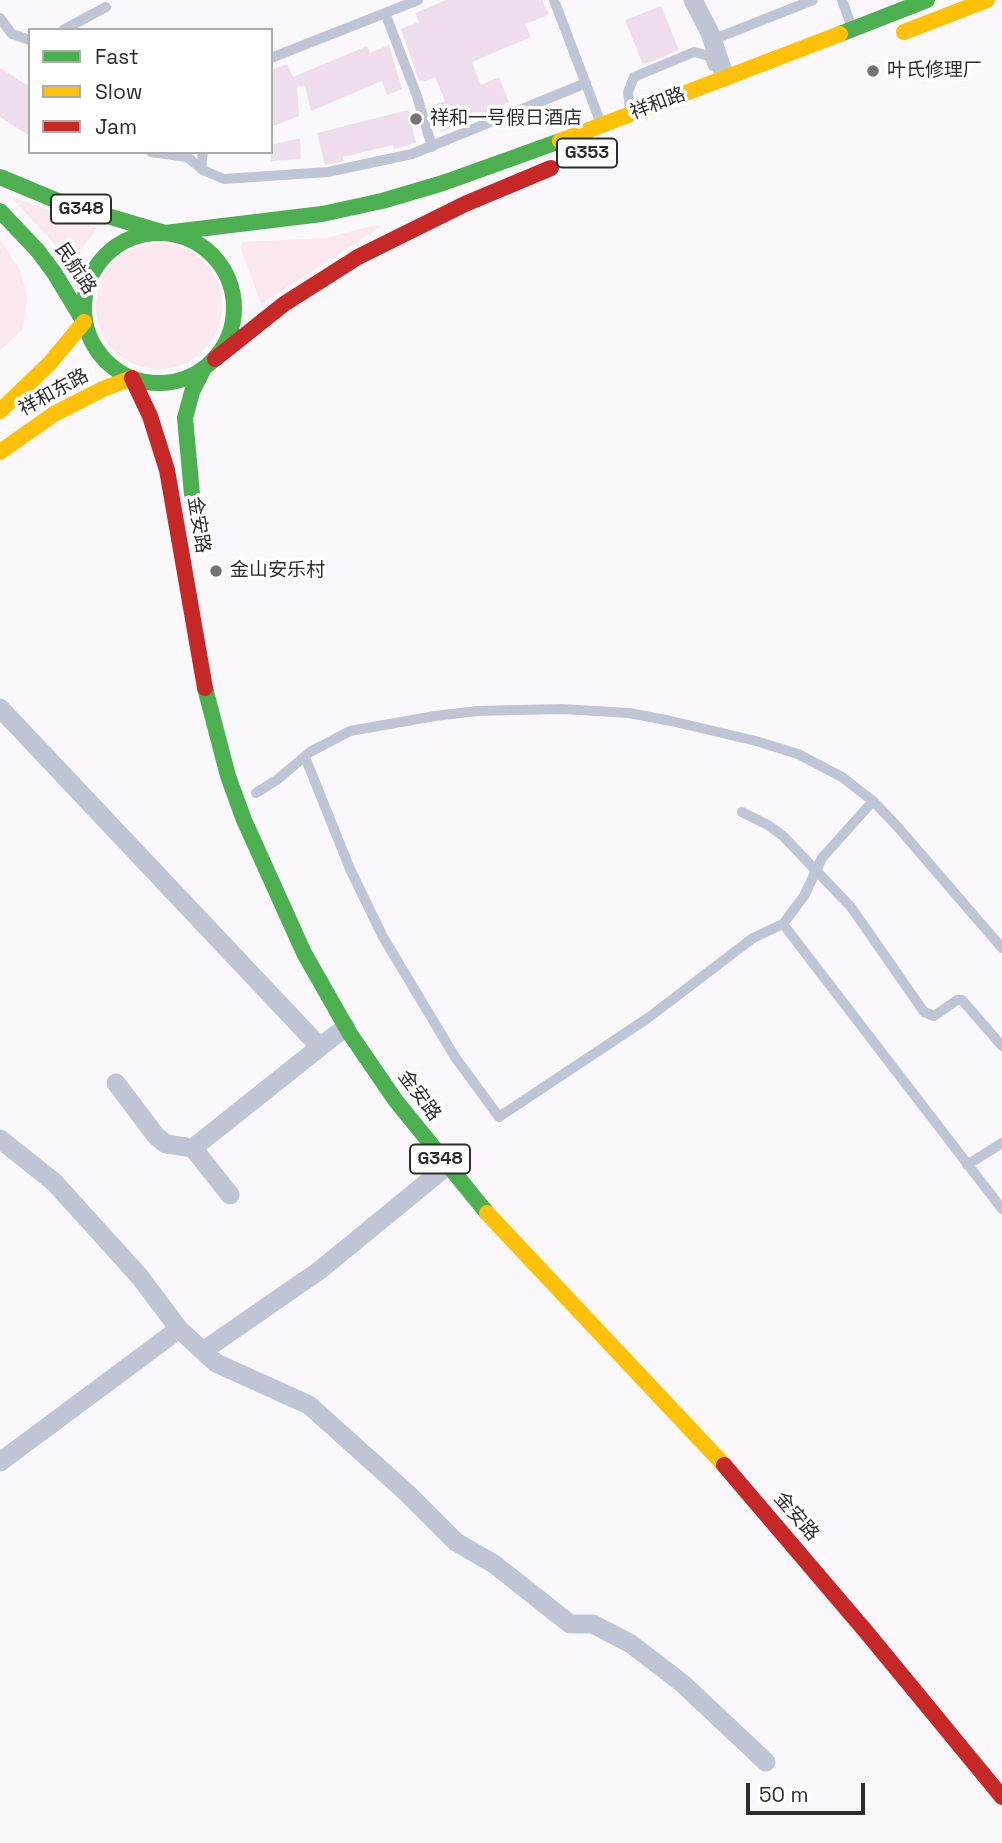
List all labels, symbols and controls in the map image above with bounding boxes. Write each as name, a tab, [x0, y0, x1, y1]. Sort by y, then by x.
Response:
legend	[28, 28, 273, 154]
text: Fast	[95, 43, 139, 70]
place label: 叶氏修理厂	[887, 60, 982, 82]
marker: 叶氏修理厂	[865, 63, 881, 79]
text: Slow	[95, 78, 143, 105]
street label: 祥和路	[627, 83, 689, 125]
place label: 祥和一号假日酒店	[430, 108, 582, 130]
marker: 祥和一号假日酒店	[408, 111, 424, 127]
text: Jam	[95, 113, 137, 140]
road number: G353	[557, 138, 617, 168]
road number: G348	[51, 194, 111, 224]
street label: 民航路	[50, 239, 100, 299]
street label: 祥和东路	[15, 365, 93, 421]
street label: 金安路	[182, 495, 214, 555]
place label: 金山安乐村	[230, 560, 325, 582]
marker: 金山安乐村	[208, 563, 224, 579]
street label: 金安路	[393, 1066, 445, 1126]
road number: G348	[410, 1144, 470, 1174]
street label: 金安路	[769, 1488, 823, 1546]
scale bar	[750, 1770, 869, 1814]
text: 50 m	[759, 1781, 809, 1808]

